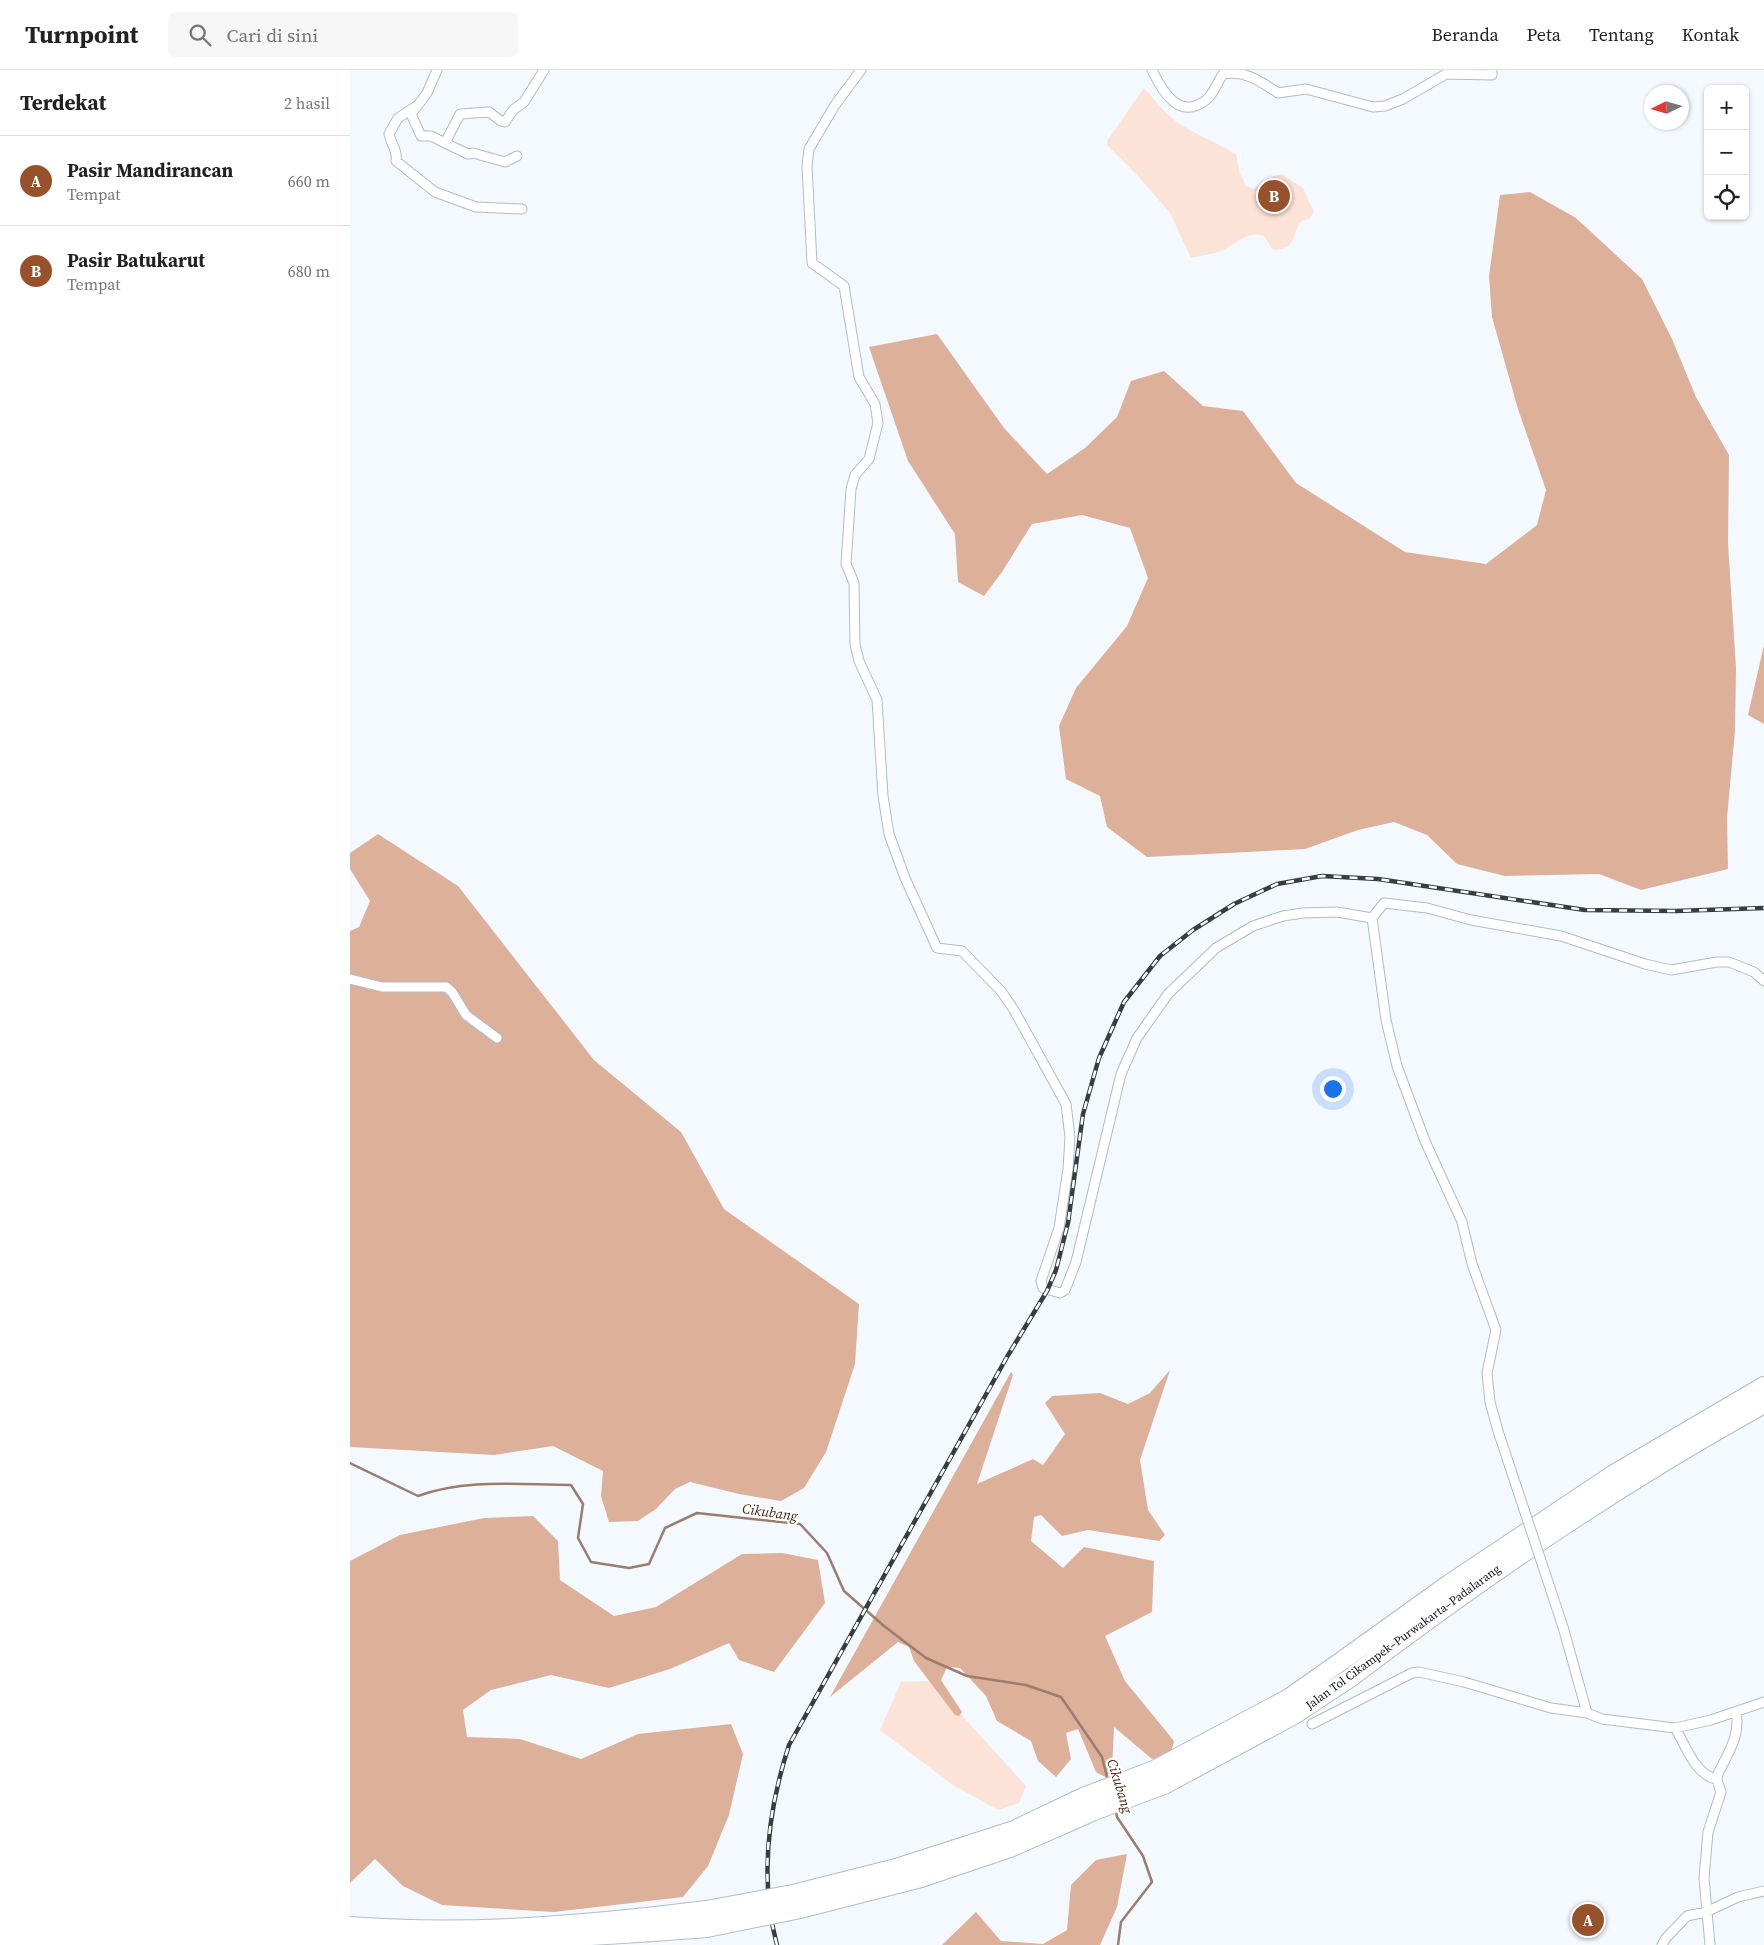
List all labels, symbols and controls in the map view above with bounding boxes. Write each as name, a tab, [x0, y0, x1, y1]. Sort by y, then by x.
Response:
search box	[168, 12, 518, 57]
text: Turnpoint	[25, 18, 138, 51]
icon: search	[186, 21, 214, 49]
text: Cari di sini	[226, 22, 318, 48]
text: Beranda	[1431, 22, 1499, 47]
text: Peta	[1527, 22, 1561, 47]
text: Tentang	[1589, 22, 1654, 47]
text: Kontak	[1682, 22, 1739, 47]
north arrow	[1644, 85, 1689, 130]
map controls	[1704, 85, 1749, 220]
button: +	[1704, 85, 1749, 130]
text: Terdekat	[20, 88, 106, 117]
text: 2 hasil	[284, 92, 330, 114]
button: −	[1704, 130, 1749, 175]
text: Pasir Mandirancan	[67, 157, 233, 183]
text: A	[31, 170, 41, 192]
text: 660 m	[288, 170, 330, 192]
button: locate	[1704, 175, 1749, 220]
pin: B	[1258, 177, 1290, 215]
text: Tempat	[67, 183, 121, 205]
text: Pasir Batukarut	[67, 247, 205, 273]
text: B	[31, 260, 41, 282]
text: 680 m	[288, 260, 330, 282]
text: Tempat	[67, 273, 121, 295]
your location	[1320, 1076, 1346, 1102]
water label: Cikubang	[741, 1498, 800, 1526]
street label: Jalan Tol Cikampek–Purwakarta–Padalarang	[1302, 1561, 1504, 1714]
water label: Cikubang	[1102, 1756, 1138, 1817]
pin: A	[1572, 1901, 1604, 1939]

